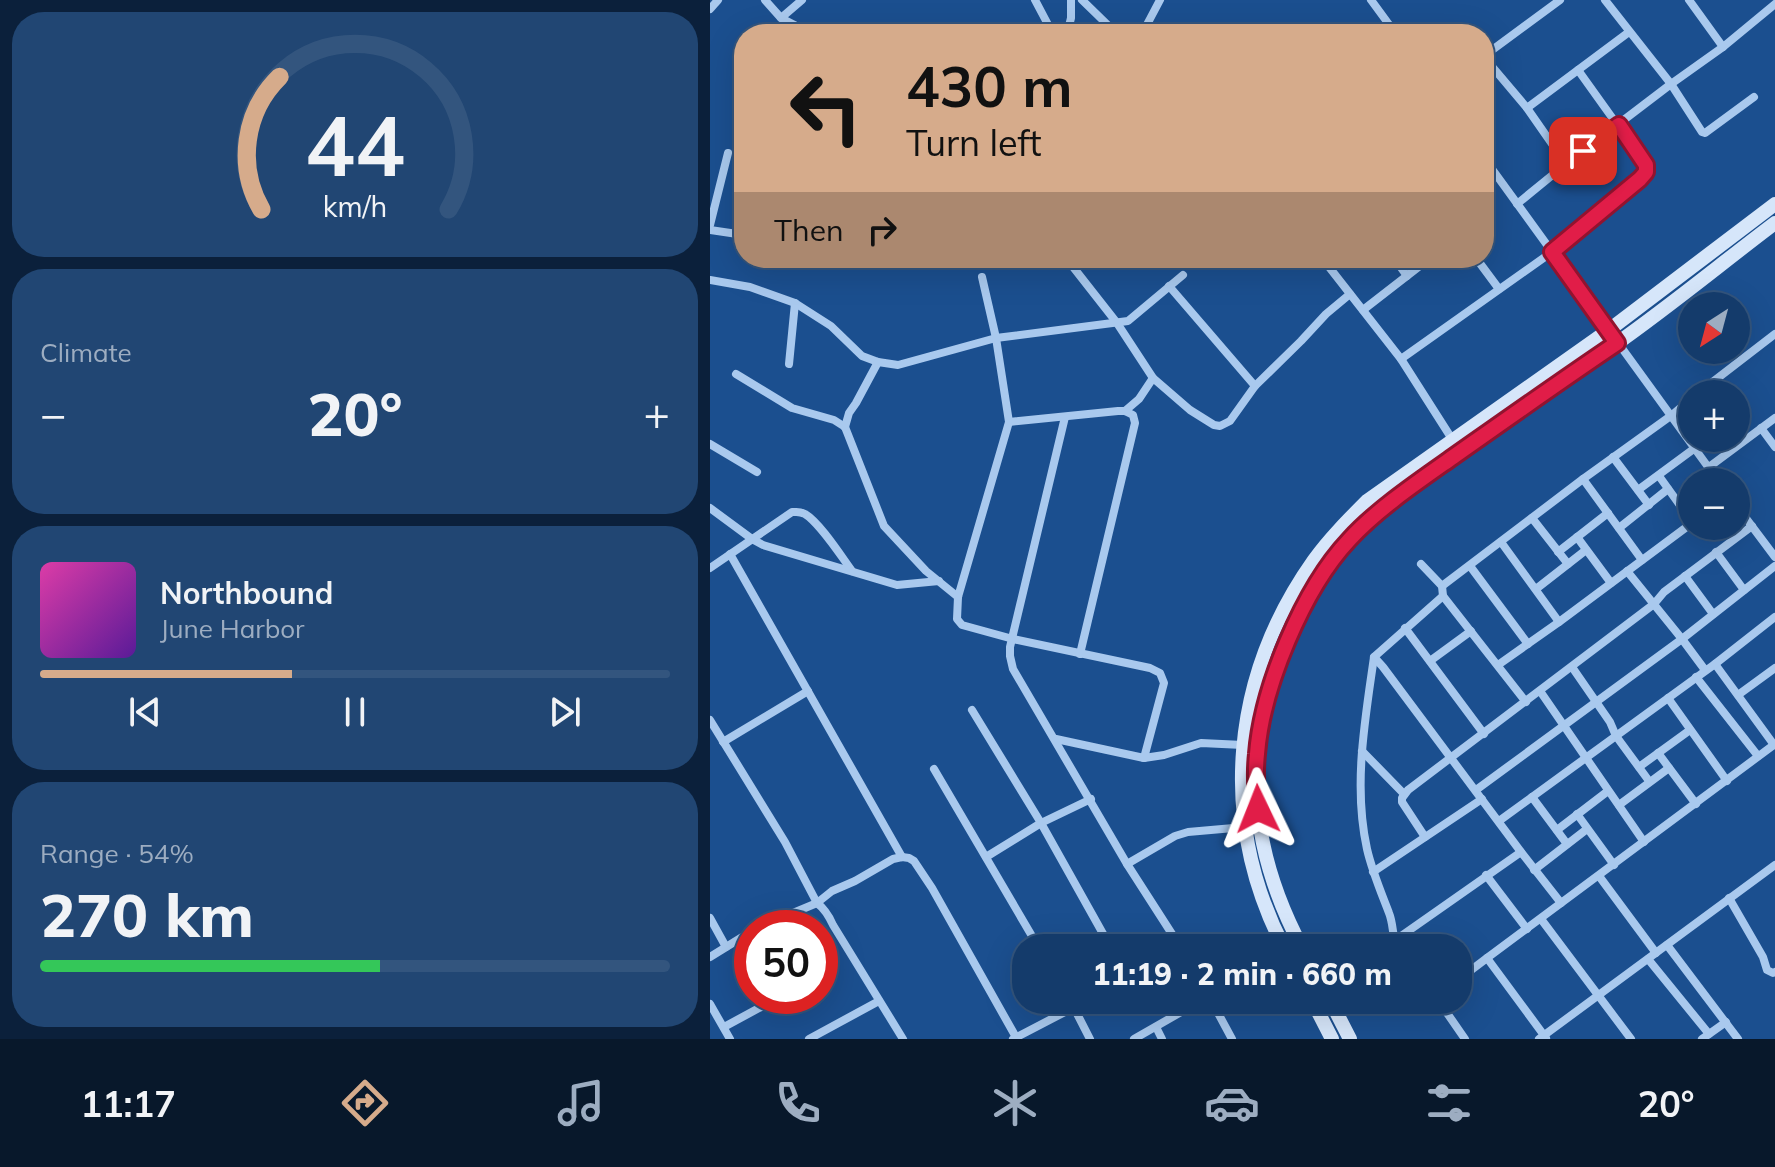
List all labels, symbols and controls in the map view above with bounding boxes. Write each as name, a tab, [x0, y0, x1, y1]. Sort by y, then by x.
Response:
text: 430 m	[906, 51, 1073, 121]
icon: left	[774, 56, 878, 160]
text: 44	[305, 92, 405, 197]
pin	[1549, 117, 1617, 185]
text: Turn left	[906, 120, 1042, 165]
icon: arrive	[1561, 129, 1605, 173]
text: km/h	[323, 189, 387, 225]
icon: right	[860, 208, 904, 252]
text: Then	[774, 211, 844, 249]
north arrow	[1678, 292, 1750, 364]
map controls	[1678, 292, 1750, 540]
text: Climate	[40, 336, 132, 369]
text: 20°	[307, 376, 403, 451]
button: +	[1678, 380, 1750, 452]
text: −	[40, 386, 66, 441]
text: +	[644, 386, 670, 441]
button: −	[1678, 468, 1750, 540]
text: Northbound	[160, 574, 333, 612]
text: June Harbor	[160, 612, 305, 645]
icon: previous	[123, 690, 167, 734]
icon: pause	[333, 690, 377, 734]
icon: next	[543, 690, 587, 734]
position arrow	[1216, 767, 1300, 851]
text: Range · 54%	[40, 837, 194, 870]
text: 270 km	[40, 877, 254, 952]
speed limit sign: 50	[734, 910, 838, 1014]
text: 11:19 · 2 min · 660 m	[1092, 955, 1392, 993]
icon: directions	[337, 1075, 393, 1131]
icon: music	[553, 1075, 609, 1131]
icon: phone	[770, 1075, 826, 1131]
icon: climate	[987, 1075, 1043, 1131]
icon: car	[1204, 1075, 1260, 1131]
icon: filters	[1421, 1075, 1477, 1131]
text: 11:17	[80, 1081, 176, 1126]
text: 20°	[1638, 1081, 1695, 1126]

